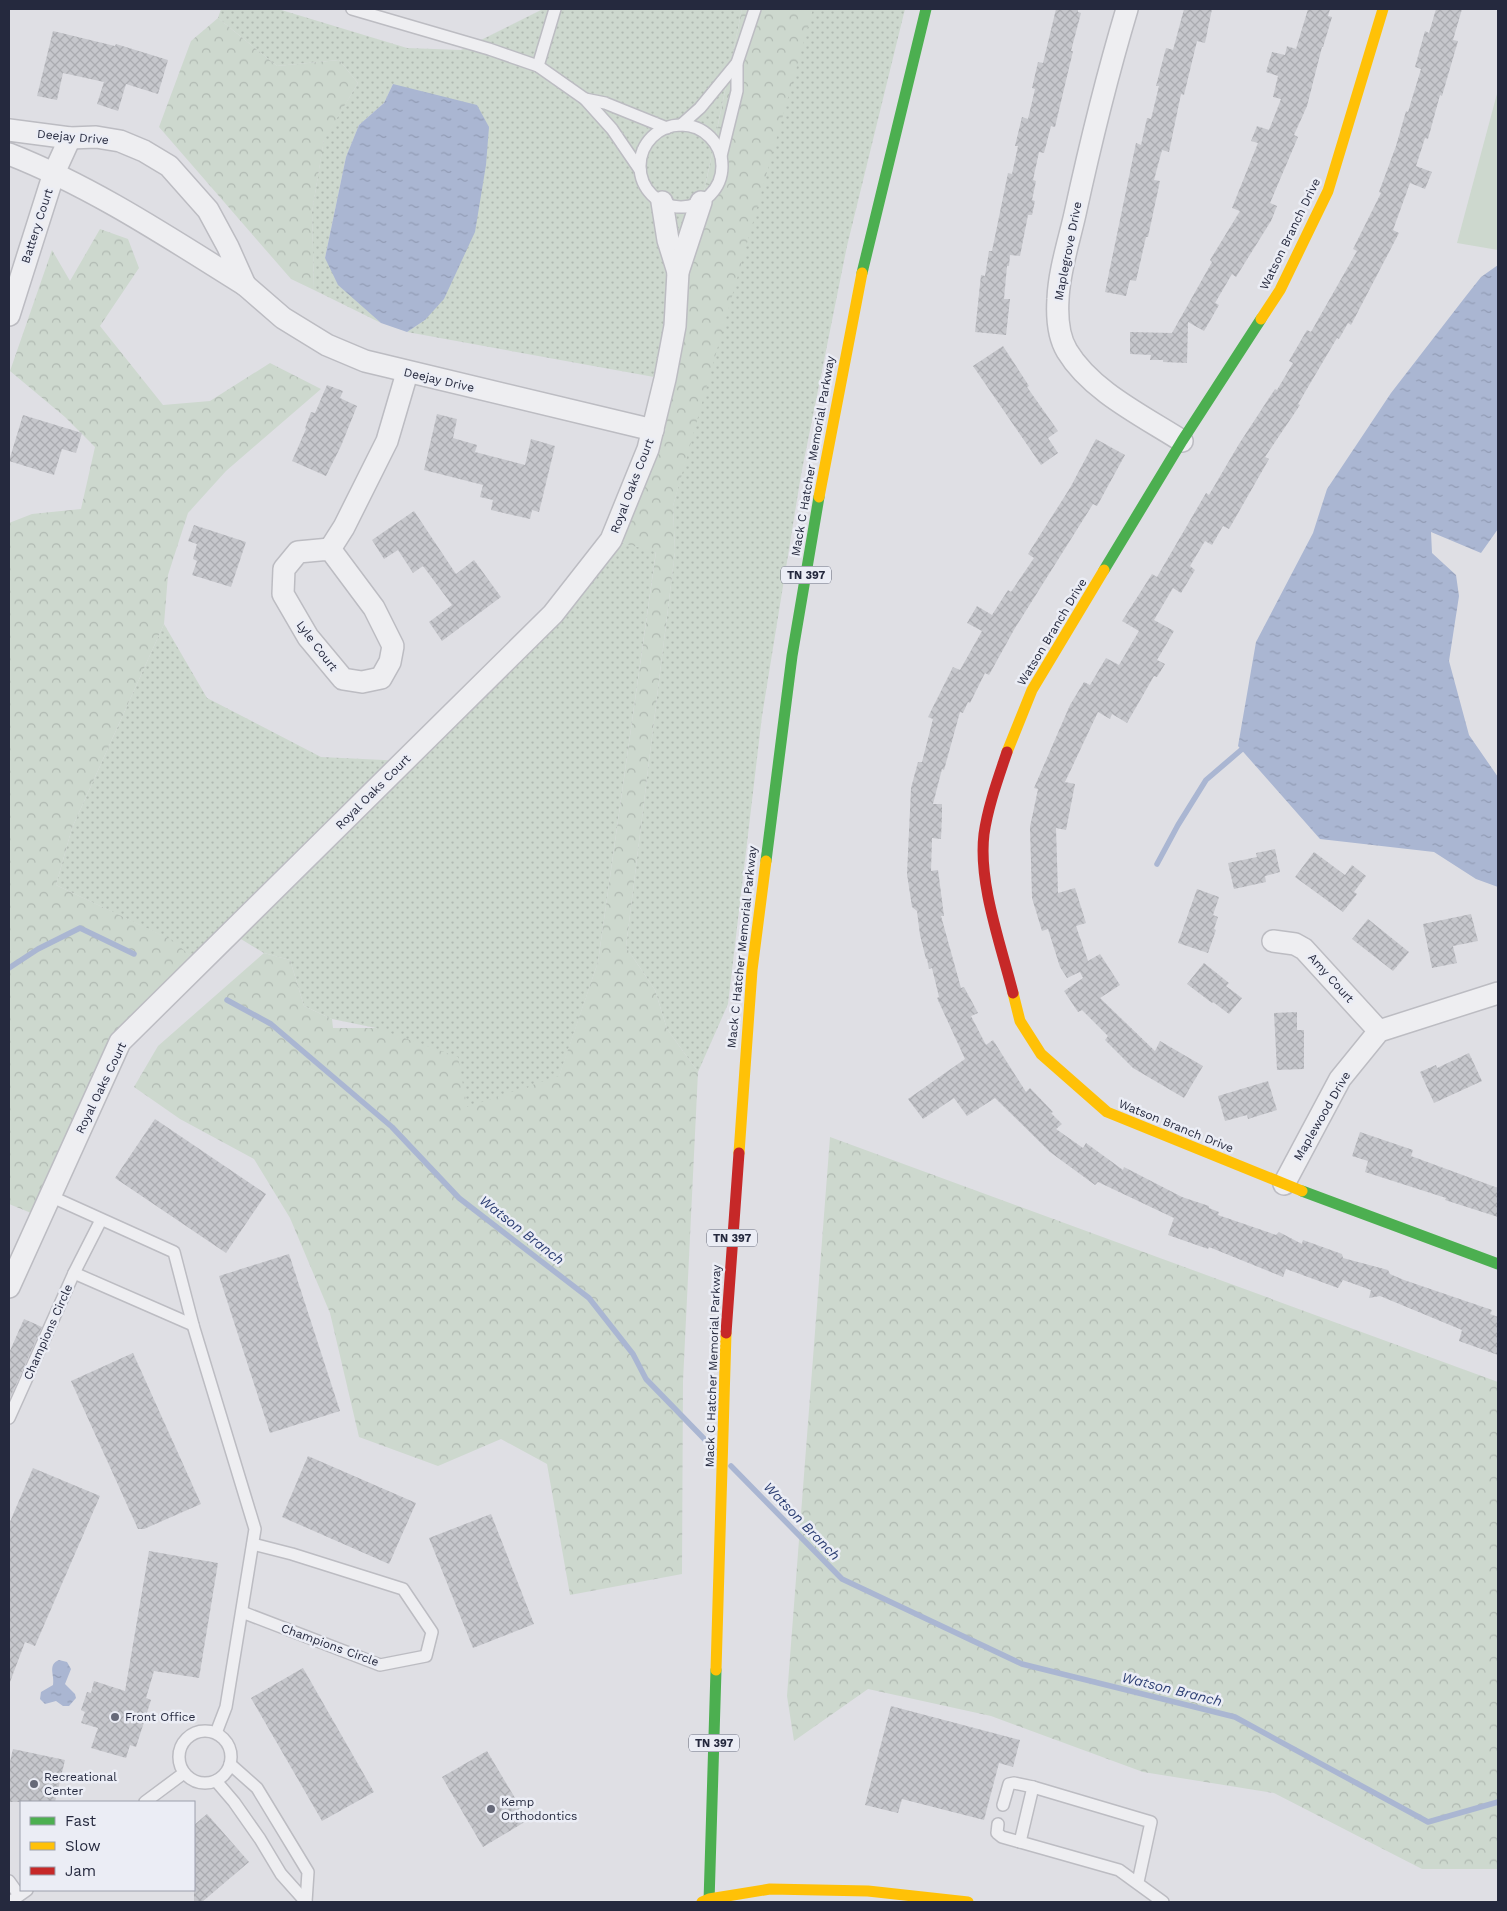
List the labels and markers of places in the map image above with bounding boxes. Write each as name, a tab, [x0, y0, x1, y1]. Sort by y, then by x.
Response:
place label: Front Office	[125, 1710, 196, 1724]
marker: Front Office	[109, 1711, 121, 1723]
place label: Recreational Center	[44, 1770, 117, 1798]
marker: Recreational Center	[28, 1778, 40, 1790]
place label: Kemp Orthodontics	[501, 1795, 577, 1823]
marker: Kemp Orthodontics	[485, 1803, 497, 1815]

